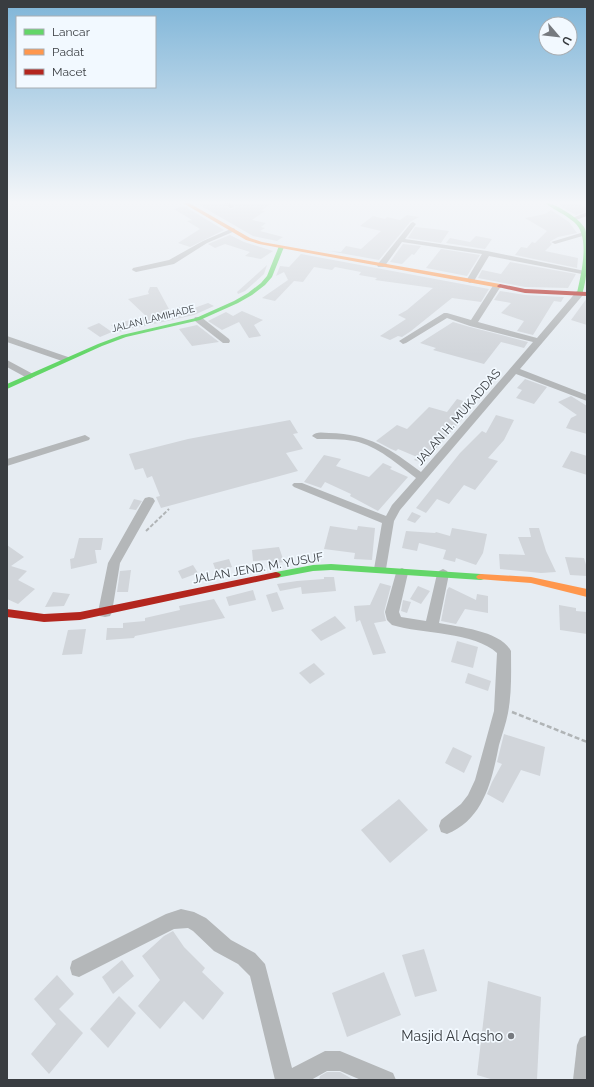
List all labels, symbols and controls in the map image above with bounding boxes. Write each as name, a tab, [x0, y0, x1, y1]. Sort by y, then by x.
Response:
legend	[16, 16, 156, 88]
north arrow	[538, 16, 578, 56]
text: Lancar	[52, 25, 91, 39]
text: U	[559, 34, 574, 47]
text: Padat	[52, 45, 84, 59]
text: Macet	[52, 65, 87, 79]
street label: JALAN LAMIHADE	[110, 303, 196, 334]
street label: JALAN H. MUKADDAS	[412, 366, 504, 468]
street label: JALAN JEND. M. YUSUF	[191, 550, 325, 586]
place label: Masjid Al Aqsho	[401, 1028, 503, 1044]
marker: Masjid Al Aqsho	[506, 1031, 516, 1041]

